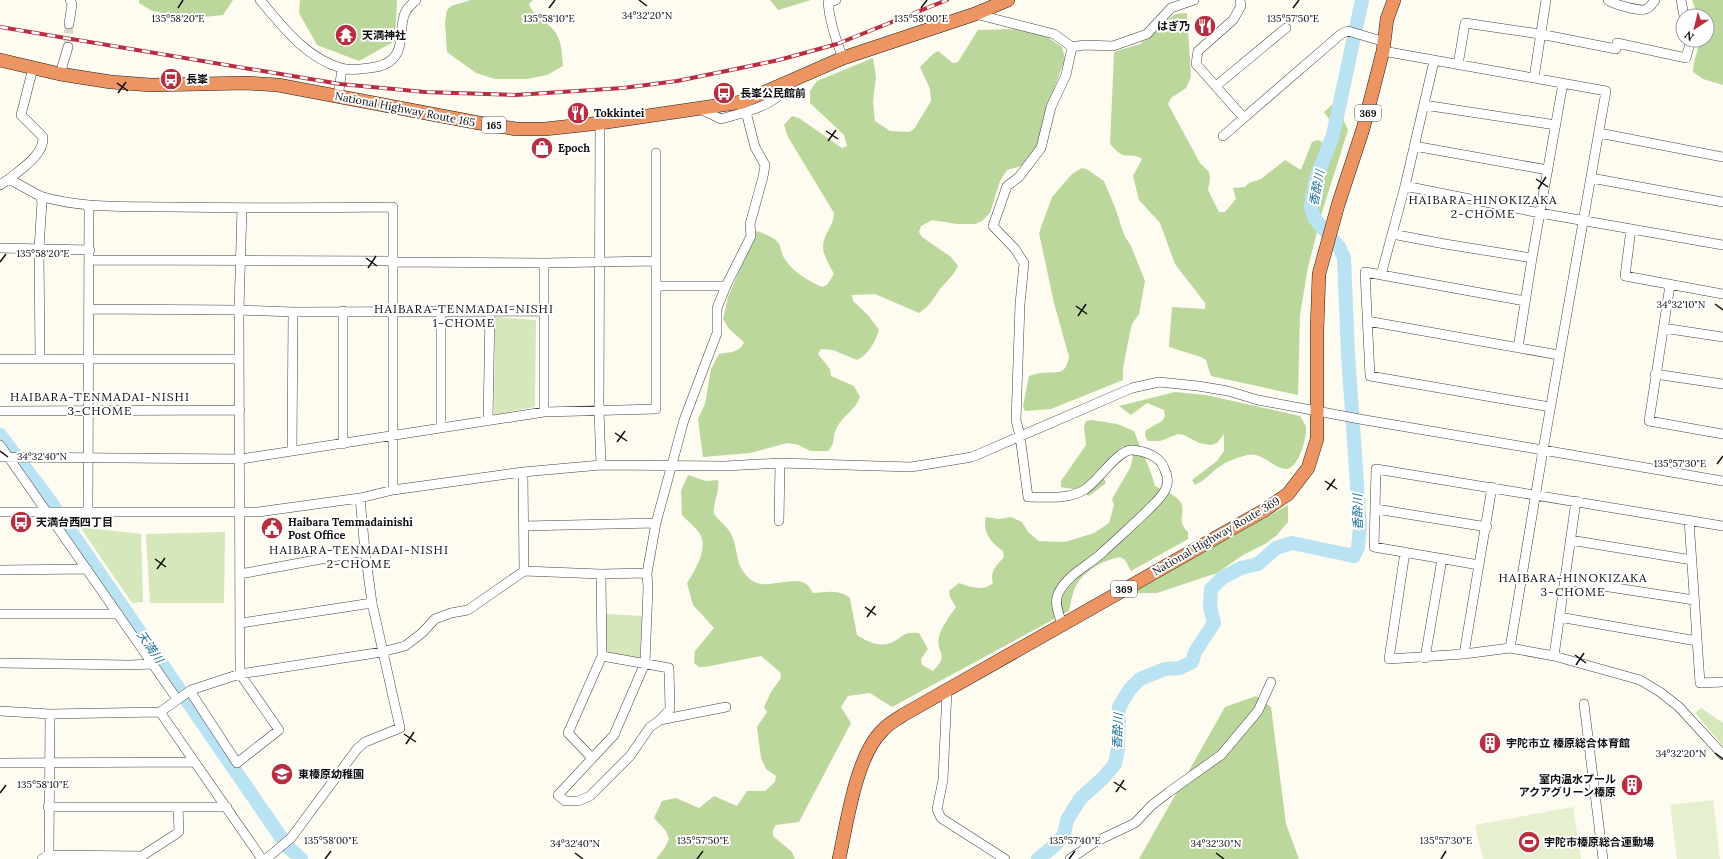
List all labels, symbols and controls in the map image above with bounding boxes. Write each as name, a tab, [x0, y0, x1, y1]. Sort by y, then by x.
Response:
north arrow	[1675, 8, 1715, 48]
text: 34°32'20"N	[622, 9, 673, 22]
text: 135°58'20"E	[151, 12, 205, 25]
text: 135°58'10"E	[523, 12, 575, 25]
text: 135°58'00"E	[894, 12, 948, 25]
text: 135°57'50"E	[1267, 12, 1319, 25]
restaurant icon: はぎ乃	[1192, 13, 1218, 39]
place label: はぎ乃	[1157, 19, 1190, 33]
temple icon: 天満神社	[333, 22, 359, 48]
place label: 天満神社	[362, 28, 406, 42]
text: N	[1681, 28, 1697, 44]
bus stop icon: 長峯	[158, 66, 184, 92]
place label: 長峯	[186, 72, 208, 86]
bus stop icon: 長峯公民館前	[711, 80, 737, 106]
place label: 長峯公民館前	[740, 86, 806, 100]
street label: National Highway Route 165	[334, 89, 476, 129]
restaurant icon: Tokkintei	[565, 100, 591, 126]
road number: 369	[1355, 105, 1381, 121]
place label: Tokkintei	[594, 106, 645, 120]
road number: 165	[482, 117, 506, 133]
shop icon: Epoch	[529, 135, 555, 161]
place label: Epoch	[558, 141, 590, 155]
water label: 香酔川	[1306, 167, 1328, 207]
district label: HAIBARA-HINOKIZAKA 2-CHOME	[1408, 192, 1558, 221]
text: 135°58'20"E	[16, 247, 70, 260]
text: 34°32'10"N	[1657, 298, 1706, 311]
district label: HAIBARA-TENMADAI-NISHI 1-CHOME	[374, 301, 554, 330]
district label: HAIBARA-TENMADAI-NISHI 3-CHOME	[10, 389, 190, 418]
text: 34°32'40"N	[17, 450, 67, 463]
text: 135°57'30"E	[1654, 457, 1706, 470]
water label: 香酔川	[1350, 492, 1365, 530]
street label: National Highway Route 369	[1150, 494, 1282, 578]
bus stop icon: 天満台西四丁目	[8, 509, 34, 535]
place label: 天満台西四丁目	[36, 515, 113, 529]
public building icon: Haibara Temmadainishi Post Office	[259, 515, 285, 541]
place label: Haibara Temmadainishi Post Office	[288, 515, 413, 542]
district label: HAIBARA-TENMADAI-NISHI 2-CHOME	[269, 542, 449, 571]
district label: HAIBARA-HINOKIZAKA 3-CHOME	[1498, 570, 1648, 599]
road number: 369	[1111, 581, 1137, 597]
water label: 天満川	[134, 628, 168, 667]
water label: 香酔川	[1109, 711, 1126, 749]
building icon: 宇陀市立 榛原総合体育館	[1477, 730, 1503, 756]
place label: 宇陀市立 榛原総合体育館	[1506, 736, 1630, 750]
text: 34°32'20"N	[1656, 747, 1707, 760]
school or university icon: 東榛原幼稚園	[269, 761, 295, 787]
place label: 東榛原幼稚園	[298, 767, 364, 781]
place label: 室内温水プール アクアグリーン榛原	[1519, 772, 1616, 799]
building icon: 室内温水プール アクアグリーン榛原	[1619, 772, 1645, 798]
text: 135°58'10"E	[17, 778, 69, 791]
sports icon: 宇陀市榛原総合運動場	[1516, 829, 1542, 855]
text: 135°58'00"E	[304, 834, 358, 847]
text: 135°57'50"E	[677, 834, 729, 847]
text: 135°57'40"E	[1049, 834, 1101, 847]
text: 135°57'30"E	[1420, 834, 1472, 847]
place label: 宇陀市榛原総合運動場	[1544, 835, 1654, 849]
text: 34°32'40"N	[550, 837, 600, 850]
text: 34°32'30"N	[1191, 837, 1242, 850]

